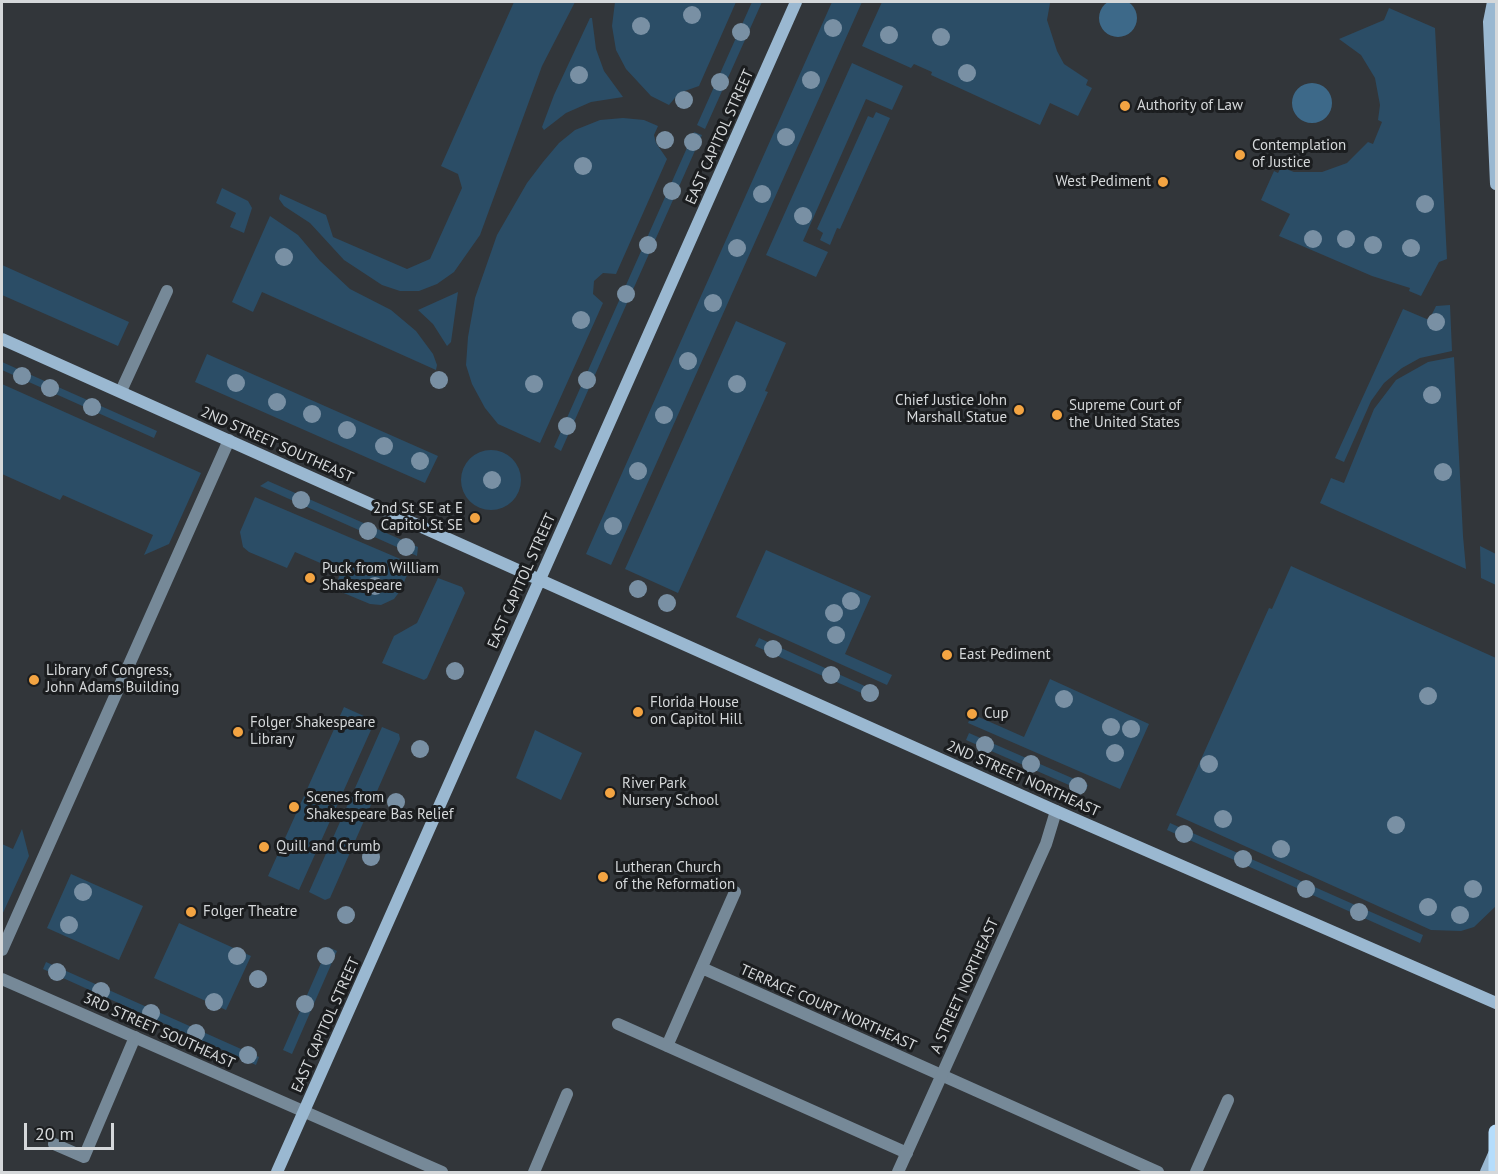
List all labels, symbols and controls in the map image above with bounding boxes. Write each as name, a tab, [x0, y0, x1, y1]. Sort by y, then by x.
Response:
street label: EAST CAPITOL STREET	[682, 67, 758, 207]
place label: Authority of Law	[1137, 97, 1243, 115]
marker: Authority of Law	[1118, 99, 1132, 113]
place label: Contemplation of Justice	[1252, 137, 1346, 172]
marker: Contemplation of Justice	[1233, 148, 1247, 162]
place label: West Pediment	[1056, 173, 1151, 191]
marker: West Pediment	[1156, 175, 1170, 189]
place label: Chief Justice John Marshall Statue	[895, 392, 1007, 427]
place label: Supreme Court of the United States	[1069, 397, 1181, 432]
street label: 2ND STREET SOUTHEAST	[198, 403, 356, 487]
marker: Chief Justice John Marshall Statue	[1012, 403, 1026, 417]
marker: Supreme Court of the United States	[1050, 408, 1064, 422]
place label: 2nd St SE at E Capitol St SE	[373, 500, 463, 535]
marker: 2nd St SE at E Capitol St SE	[468, 511, 482, 525]
street label: EAST CAPITOL STREET	[484, 511, 560, 651]
place label: Puck from William Shakespeare	[322, 560, 439, 595]
marker: Puck from William Shakespeare	[303, 571, 317, 585]
place label: East Pediment	[959, 646, 1051, 664]
marker: East Pediment	[940, 648, 954, 662]
place label: Library of Congress, John Adams Building	[46, 662, 179, 697]
marker: Library of Congress, John Adams Building	[27, 673, 41, 687]
place label: Florida House on Capitol Hill	[650, 694, 742, 729]
marker: Florida House on Capitol Hill	[631, 705, 645, 719]
place label: Cup	[984, 705, 1009, 723]
marker: Cup	[965, 707, 979, 721]
place label: Folger Shakespeare Library	[250, 714, 375, 749]
marker: Folger Shakespeare Library	[231, 725, 245, 739]
street label: 2ND STREET NORTHEAST	[944, 737, 1102, 821]
place label: River Park Nursery School	[622, 775, 719, 810]
marker: River Park Nursery School	[603, 786, 617, 800]
place label: Scenes from Shakespeare Bas Relief	[306, 789, 454, 824]
marker: Scenes from Shakespeare Bas Relief	[287, 800, 301, 814]
place label: Quill and Crumb	[276, 838, 381, 856]
marker: Quill and Crumb	[257, 840, 271, 854]
place label: Lutheran Church of the Reformation	[615, 859, 735, 894]
marker: Lutheran Church of the Reformation	[596, 870, 610, 884]
place label: Folger Theatre	[203, 903, 297, 921]
marker: Folger Theatre	[184, 905, 198, 919]
street label: A STREET NORTHEAST	[927, 916, 1003, 1056]
street label: EAST CAPITOL STREET	[288, 955, 364, 1095]
street label: TERRACE COURT NORTHEAST	[737, 961, 919, 1055]
street label: 3RD STREET SOUTHEAST	[80, 989, 238, 1073]
scale bar	[27, 1111, 117, 1149]
text: 20 m	[35, 1122, 74, 1145]

